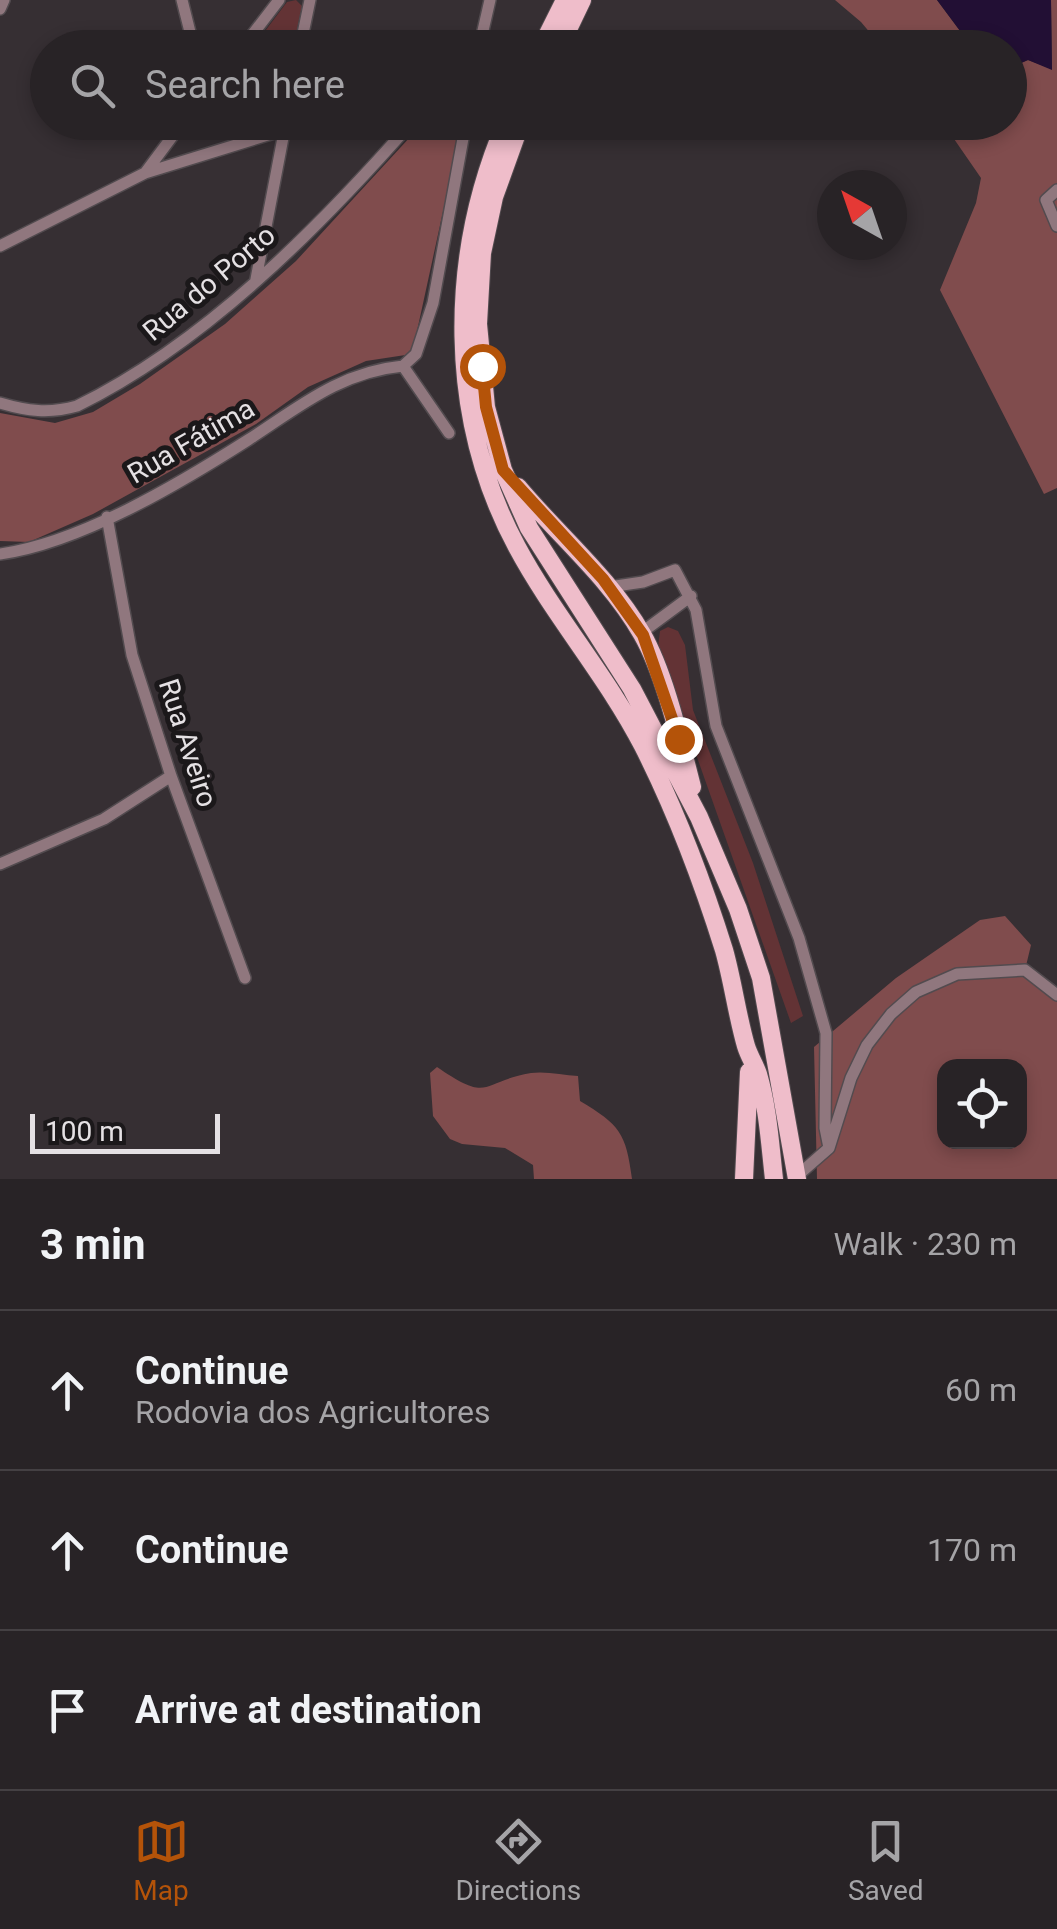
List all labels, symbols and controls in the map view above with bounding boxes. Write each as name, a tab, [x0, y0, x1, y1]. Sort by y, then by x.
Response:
search box	[30, 30, 1027, 140]
icon: search	[65, 58, 120, 113]
text: Search here	[145, 63, 345, 107]
north arrow	[817, 170, 907, 260]
street label: Rua do Porto	[136, 218, 282, 348]
route start	[460, 344, 506, 390]
street label: Rua Fátima	[122, 391, 260, 491]
street label: Rua Aveiro	[152, 675, 224, 811]
route end	[657, 717, 703, 763]
map controls	[937, 1059, 1027, 1149]
button: locate	[937, 1059, 1027, 1149]
scale bar	[30, 1109, 220, 1154]
text: 100 m	[45, 1115, 124, 1148]
text: 3 min	[40, 1220, 146, 1269]
text: Walk · 230 m	[834, 1225, 1017, 1263]
text: Continue	[135, 1349, 289, 1393]
icon: ahead	[40, 1363, 95, 1418]
text: 60 m	[945, 1371, 1017, 1409]
text: Rodovia dos Agricultores	[135, 1393, 490, 1431]
icon: ahead	[40, 1523, 95, 1578]
text: Continue	[135, 1528, 289, 1572]
text: 170 m	[927, 1531, 1017, 1569]
icon: arrive	[40, 1683, 95, 1738]
text: Arrive at destination	[135, 1688, 482, 1732]
tab: Map	[133, 1814, 189, 1907]
tab: Directions	[455, 1814, 581, 1907]
tab: Saved	[848, 1814, 924, 1907]

